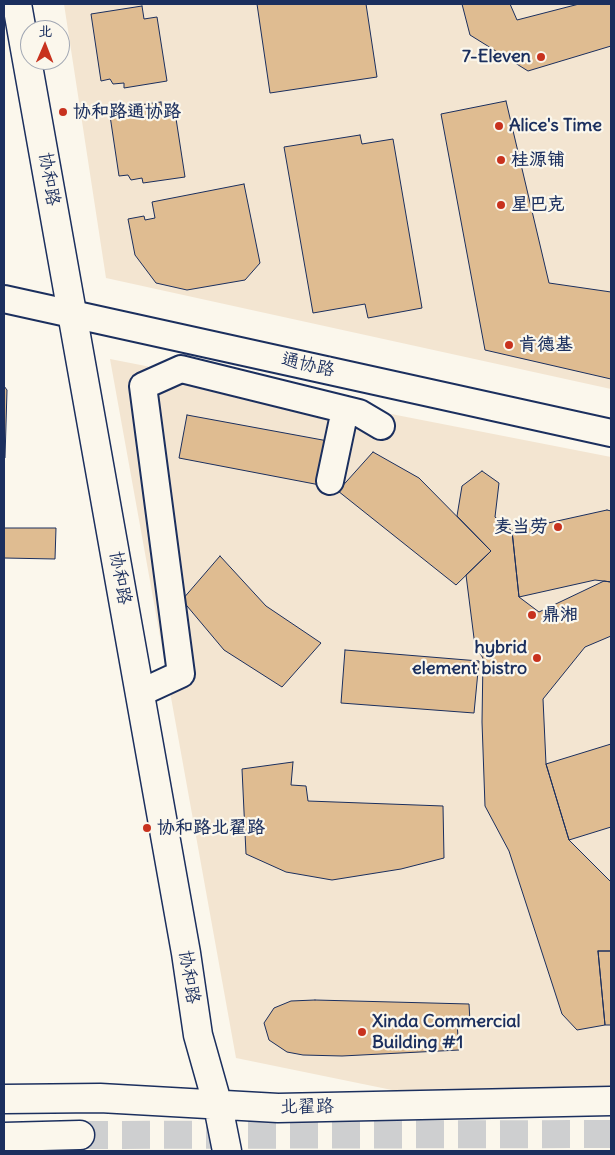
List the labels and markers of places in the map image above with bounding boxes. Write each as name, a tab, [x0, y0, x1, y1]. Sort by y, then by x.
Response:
place label: 7-Eleven	[462, 46, 531, 68]
marker: 7-Eleven	[535, 51, 547, 63]
place label: 协和路通协路	[73, 101, 181, 123]
marker: 协和路通协路	[57, 106, 69, 118]
place label: Alice's Time	[509, 115, 602, 137]
marker: Alice's Time	[493, 120, 505, 132]
place label: 桂源铺	[511, 149, 565, 171]
marker: 桂源铺	[495, 154, 507, 166]
place label: 星巴克	[511, 194, 565, 216]
marker: 星巴克	[495, 199, 507, 211]
place label: 肯德基	[519, 334, 573, 356]
marker: 肯德基	[503, 339, 515, 351]
place label: 麦当劳	[494, 516, 548, 538]
marker: 麦当劳	[552, 521, 564, 533]
place label: 鼎湘	[542, 604, 578, 626]
marker: 鼎湘	[526, 609, 538, 621]
place label: hybrid element bistro	[412, 637, 527, 680]
marker: hybrid element bistro	[531, 652, 543, 664]
place label: 协和路北翟路	[157, 817, 265, 839]
marker: 协和路北翟路	[141, 822, 153, 834]
place label: Xinda Commercial Building #1	[372, 1011, 521, 1054]
marker: Xinda Commercial Building #1	[356, 1026, 368, 1038]

